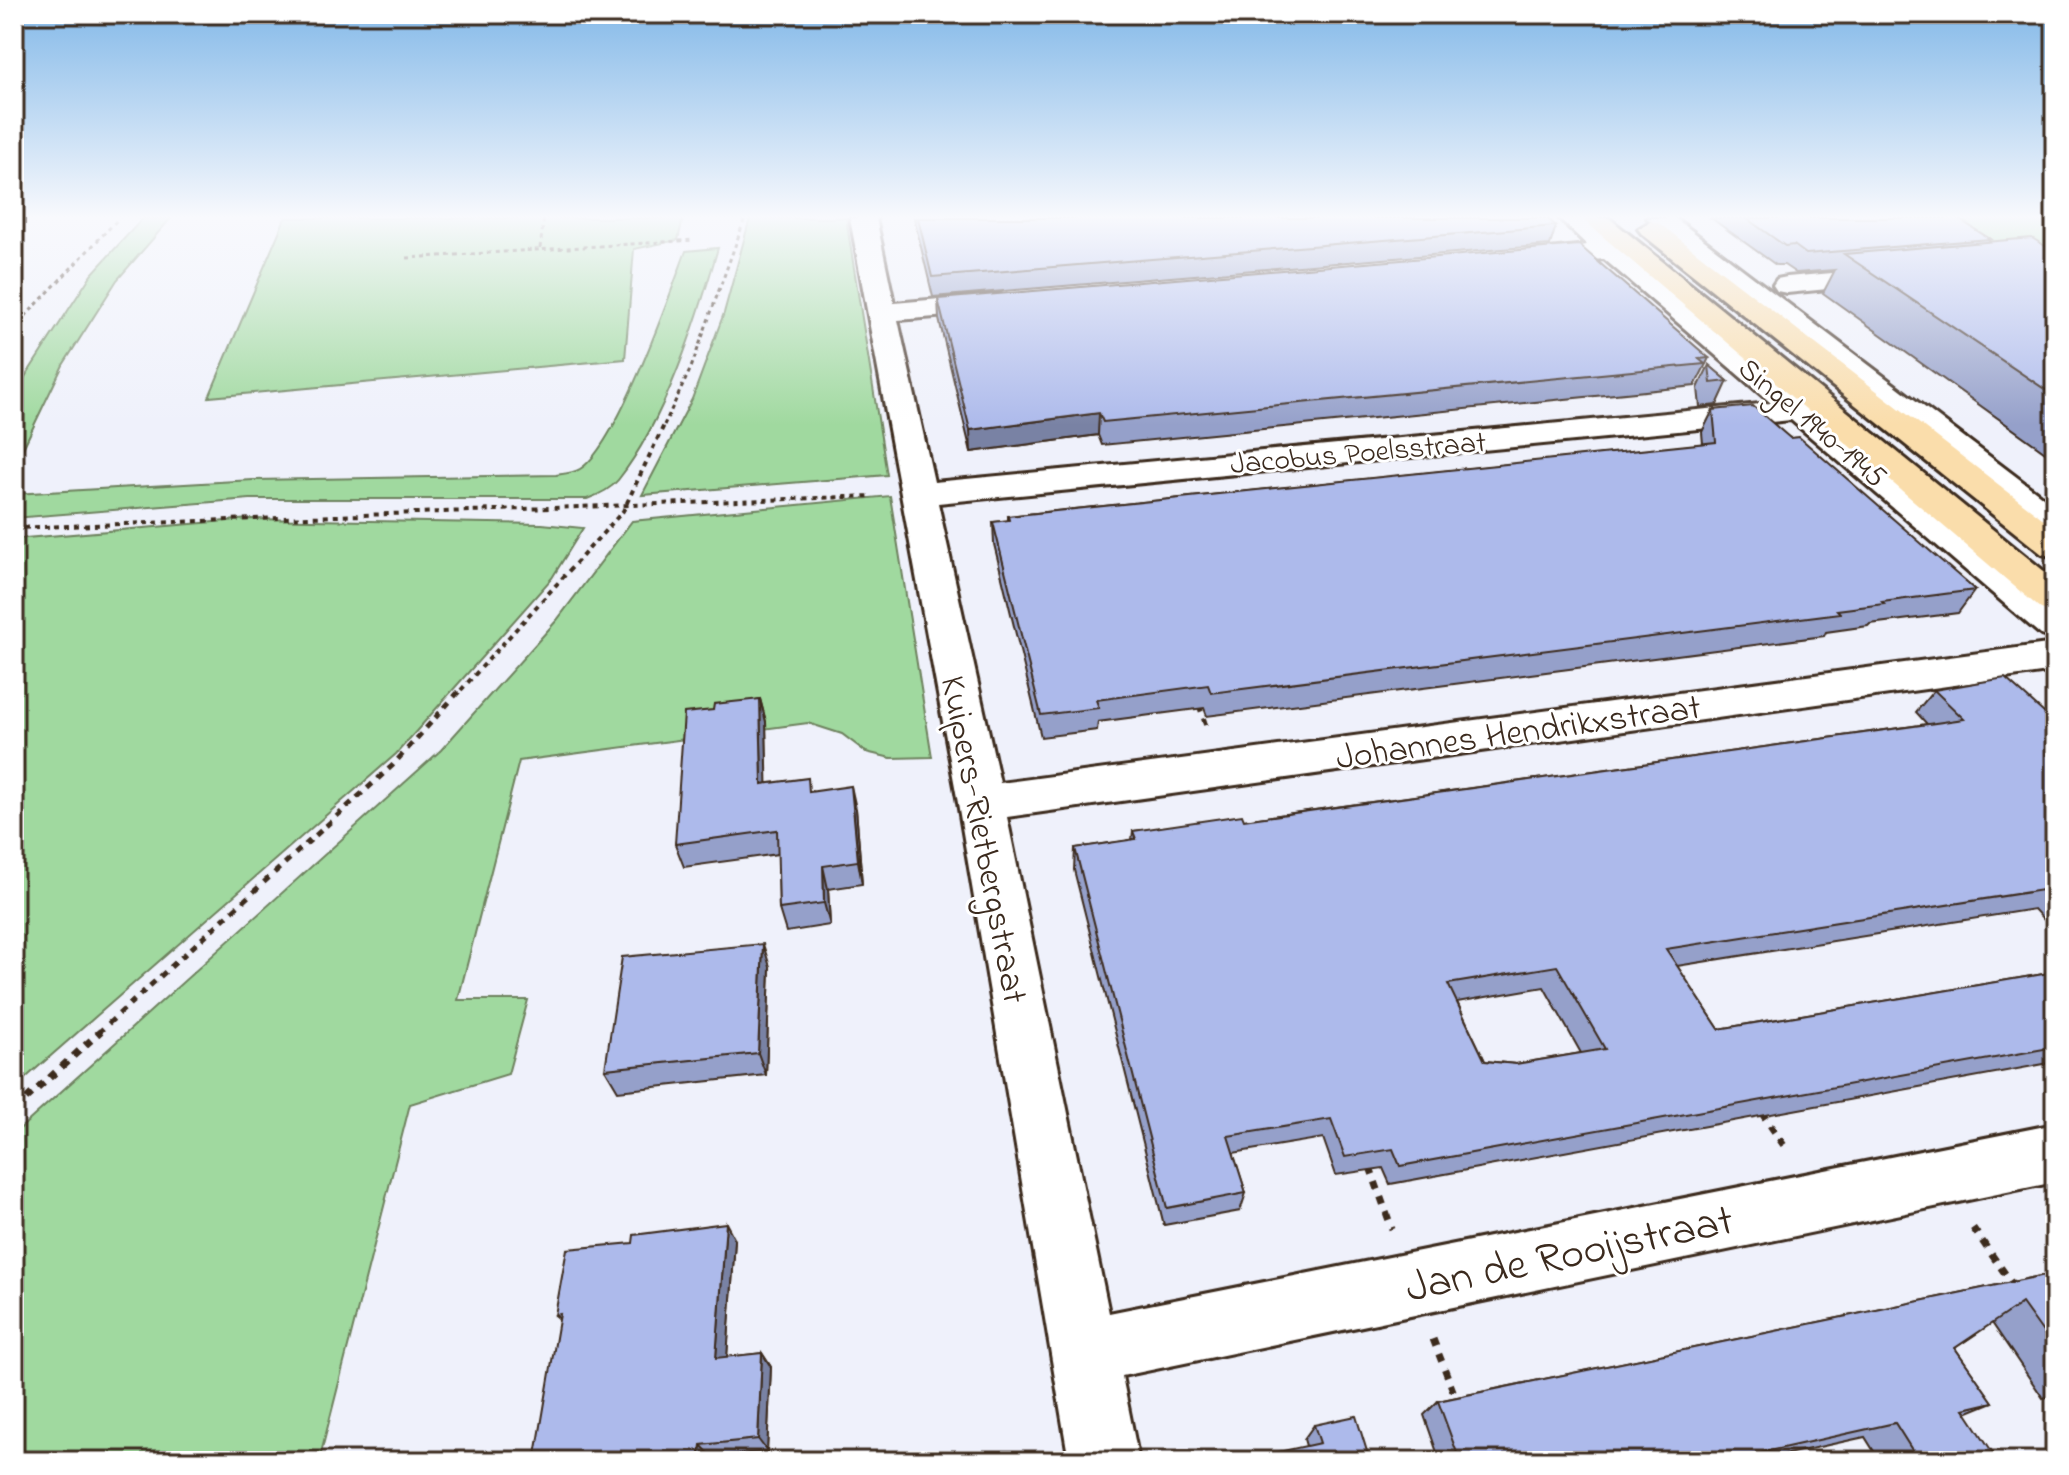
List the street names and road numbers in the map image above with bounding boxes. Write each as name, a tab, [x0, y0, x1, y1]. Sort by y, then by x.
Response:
street label: Singel 1940-1945	[1727, 349, 1895, 500]
street label: Jacobus Poelsstraat	[1229, 422, 1488, 488]
street label: Kuipers-Rietbergstraat	[924, 671, 1039, 1008]
street label: Johannes Hendrikxstraat	[1333, 683, 1704, 786]
street label: Jan de Rooijstraat	[1400, 1190, 1740, 1322]

